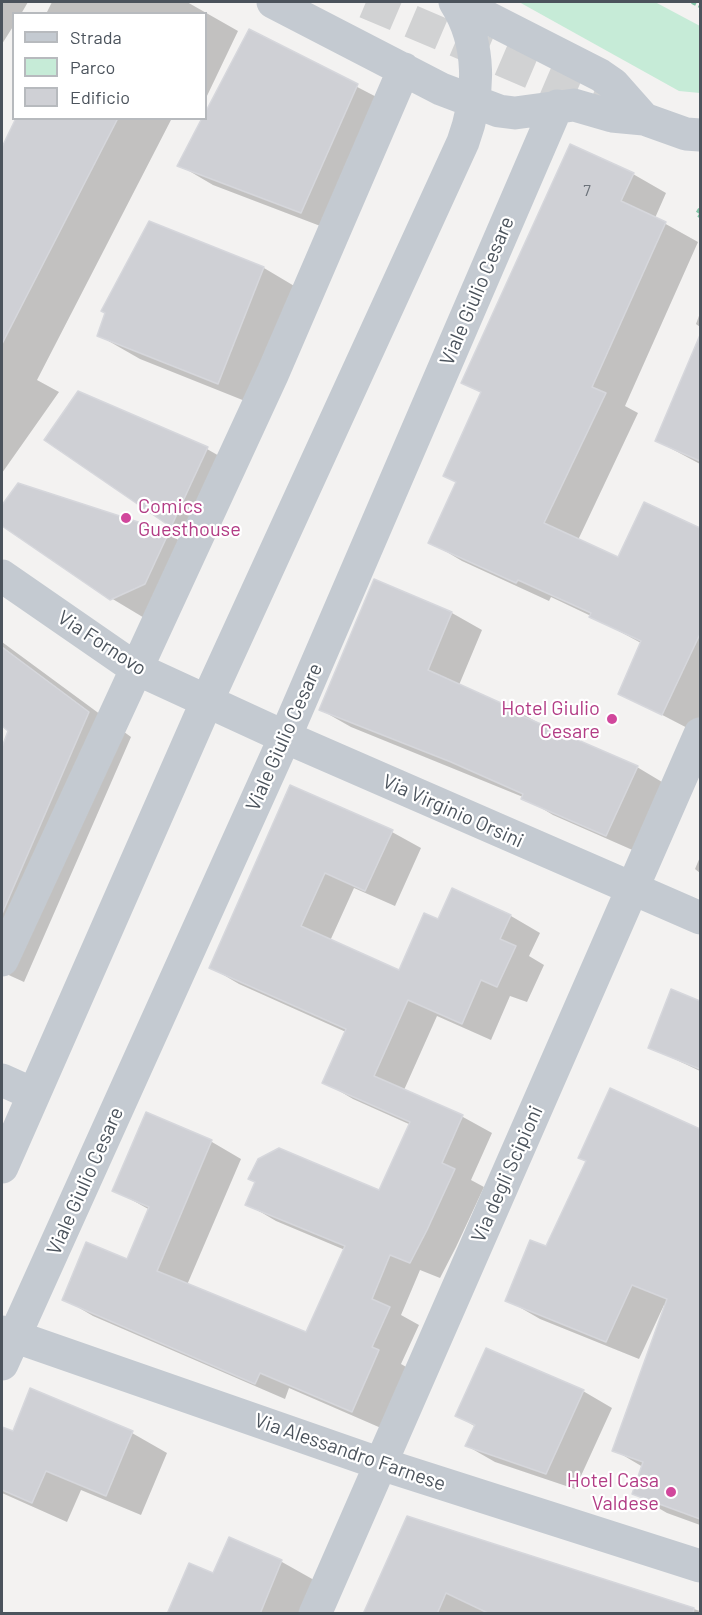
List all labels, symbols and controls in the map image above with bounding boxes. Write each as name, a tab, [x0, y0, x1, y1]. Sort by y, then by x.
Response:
legend	[12, 12, 207, 120]
text: Strada	[70, 26, 122, 48]
text: Parco	[70, 56, 115, 78]
text: Edificio	[70, 86, 130, 108]
house number: 7	[583, 181, 591, 201]
street label: Viale Giulio Cesare	[435, 213, 519, 369]
place label: Comics Guesthouse	[138, 494, 241, 541]
marker: Comics Guesthouse	[119, 511, 133, 525]
street label: Via Fornovo	[53, 605, 151, 681]
street label: Viale Giulio Cesare	[241, 659, 327, 815]
place label: Hotel Giulio Cesare	[501, 696, 600, 743]
marker: Hotel Giulio Cesare	[605, 712, 619, 726]
street label: Via Virginio Orsini	[379, 769, 527, 853]
street label: Via degli Scipioni	[466, 1102, 548, 1246]
street label: Viale Giulio Cesare	[42, 1103, 128, 1259]
street label: Via Alessandro Farnese	[251, 1408, 449, 1496]
place label: Hotel Casa Valdese	[567, 1468, 659, 1515]
marker: Hotel Casa Valdese	[664, 1485, 678, 1499]

